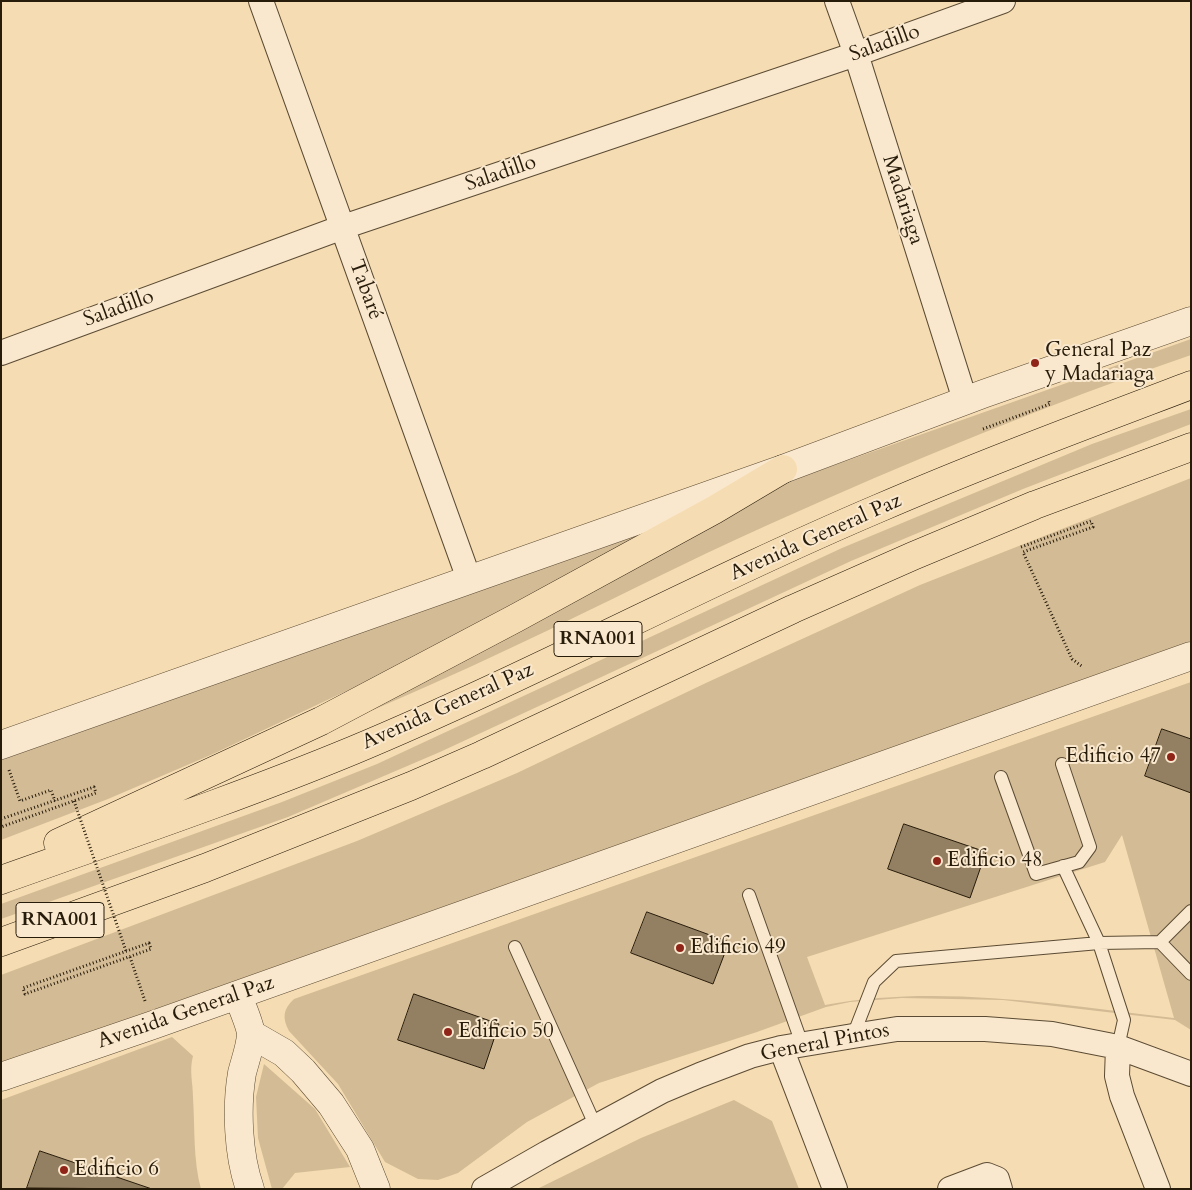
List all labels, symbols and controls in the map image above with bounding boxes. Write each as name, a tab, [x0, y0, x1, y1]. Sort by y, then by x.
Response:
street label: Saladillo	[846, 20, 924, 68]
street label: Saladillo	[462, 150, 540, 198]
street label: Madariaga	[876, 152, 928, 248]
street label: Tabaré	[343, 257, 387, 323]
street label: Saladillo	[80, 285, 158, 333]
place label: General Paz y Madariaga	[1045, 338, 1154, 388]
marker: General Paz y Madariaga	[1029, 357, 1041, 369]
street label: Avenida General Paz	[726, 489, 906, 587]
road number: RNA001	[554, 622, 642, 656]
street label: Avenida General Paz	[358, 658, 538, 756]
place label: Edificio 47	[1065, 744, 1161, 770]
marker: Edificio 47	[1165, 751, 1177, 763]
place label: Edificio 48	[947, 848, 1043, 874]
marker: Edificio 48	[931, 855, 943, 867]
road number: RNA001	[16, 902, 104, 938]
place label: Edificio 49	[690, 935, 786, 961]
marker: Edificio 49	[674, 942, 686, 954]
street label: Avenida General Paz	[94, 971, 278, 1055]
street label: General Pintos	[758, 1018, 892, 1068]
place label: Edificio 50	[458, 1019, 554, 1045]
marker: Edificio 50	[442, 1026, 454, 1038]
place label: Edificio 6	[74, 1157, 159, 1183]
marker: Edificio 6	[58, 1164, 70, 1176]

